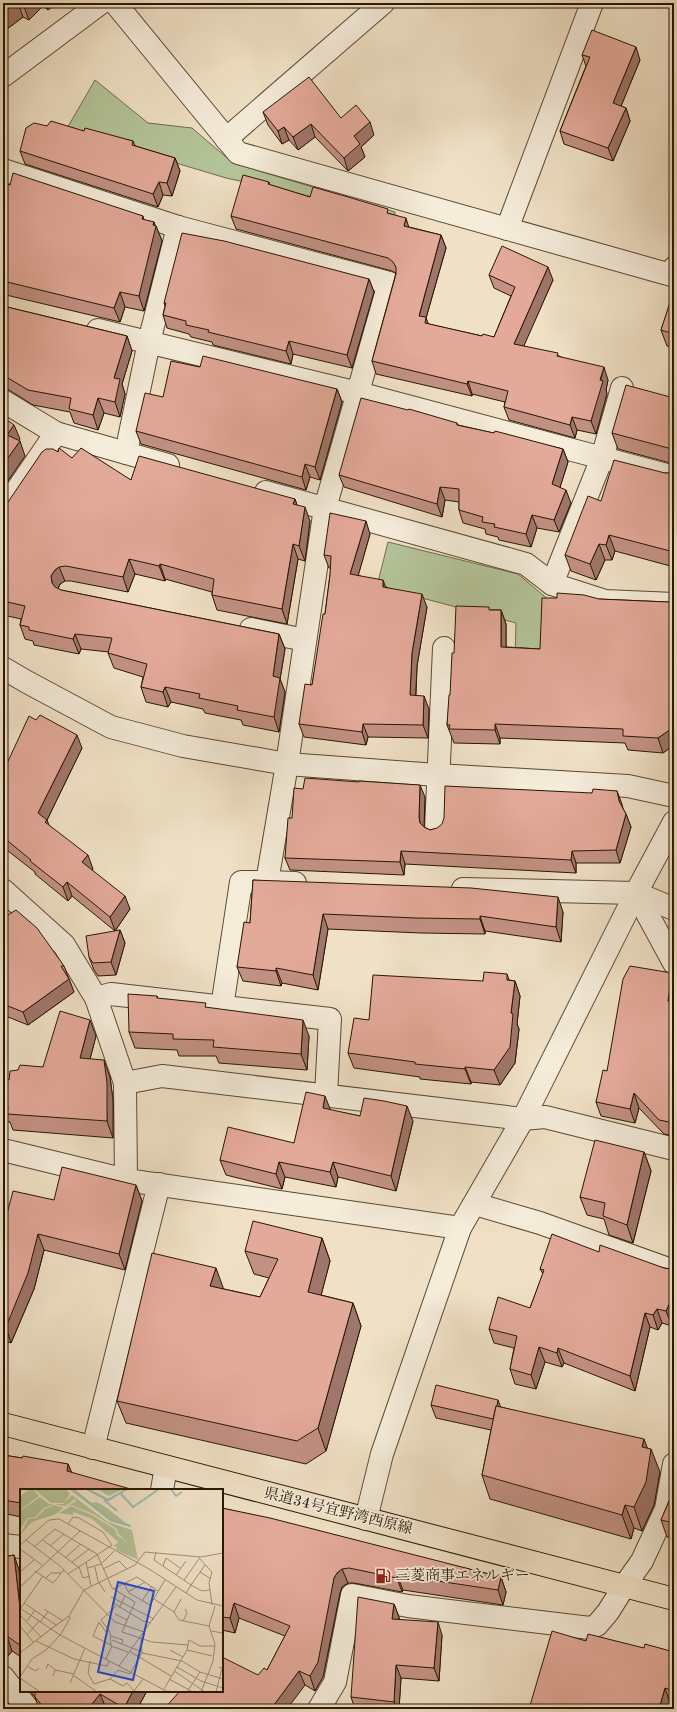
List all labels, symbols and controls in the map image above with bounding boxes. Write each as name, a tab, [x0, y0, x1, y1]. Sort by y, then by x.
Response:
street label: 県道34号宜野湾西原線	[262, 1484, 414, 1538]
inset map	[20, 1489, 223, 1692]
fuel station icon: 三菱商事エネルギー	[374, 1567, 392, 1585]
place label: 三菱商事エネルギー	[395, 1567, 530, 1584]

